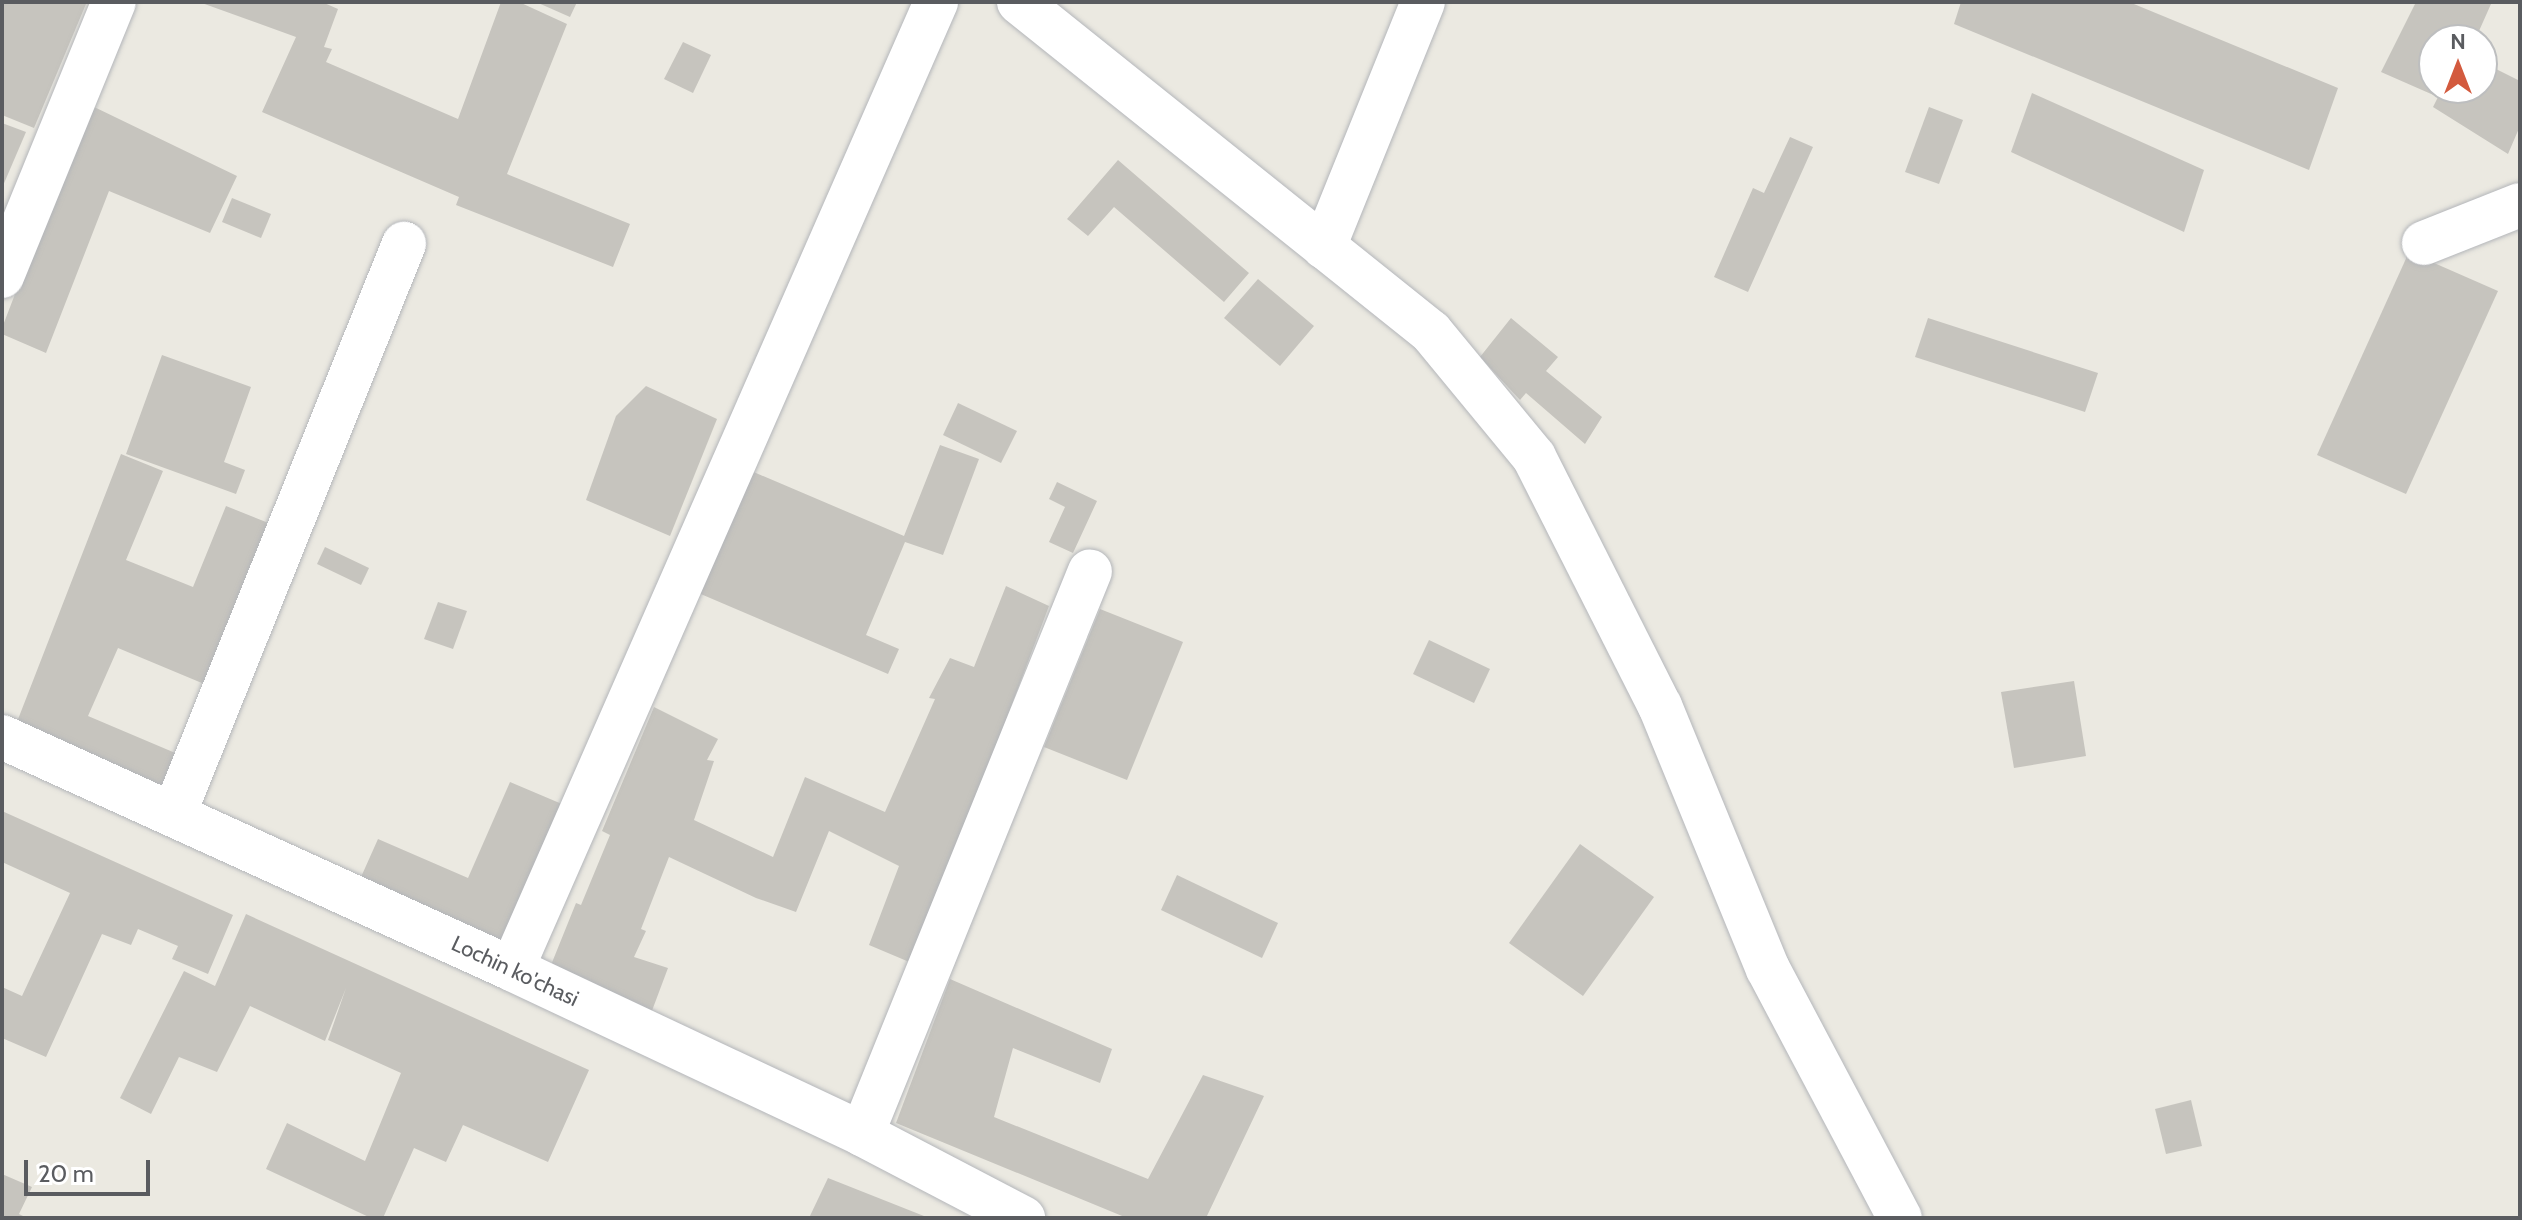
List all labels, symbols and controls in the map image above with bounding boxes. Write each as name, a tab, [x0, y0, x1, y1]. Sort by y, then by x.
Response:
north arrow	[2418, 24, 2498, 104]
text: N	[2450, 28, 2466, 55]
street label: Lochin ko'chasi	[447, 930, 583, 1012]
scale bar	[28, 1144, 154, 1194]
text: 20 m	[38, 1159, 94, 1188]

